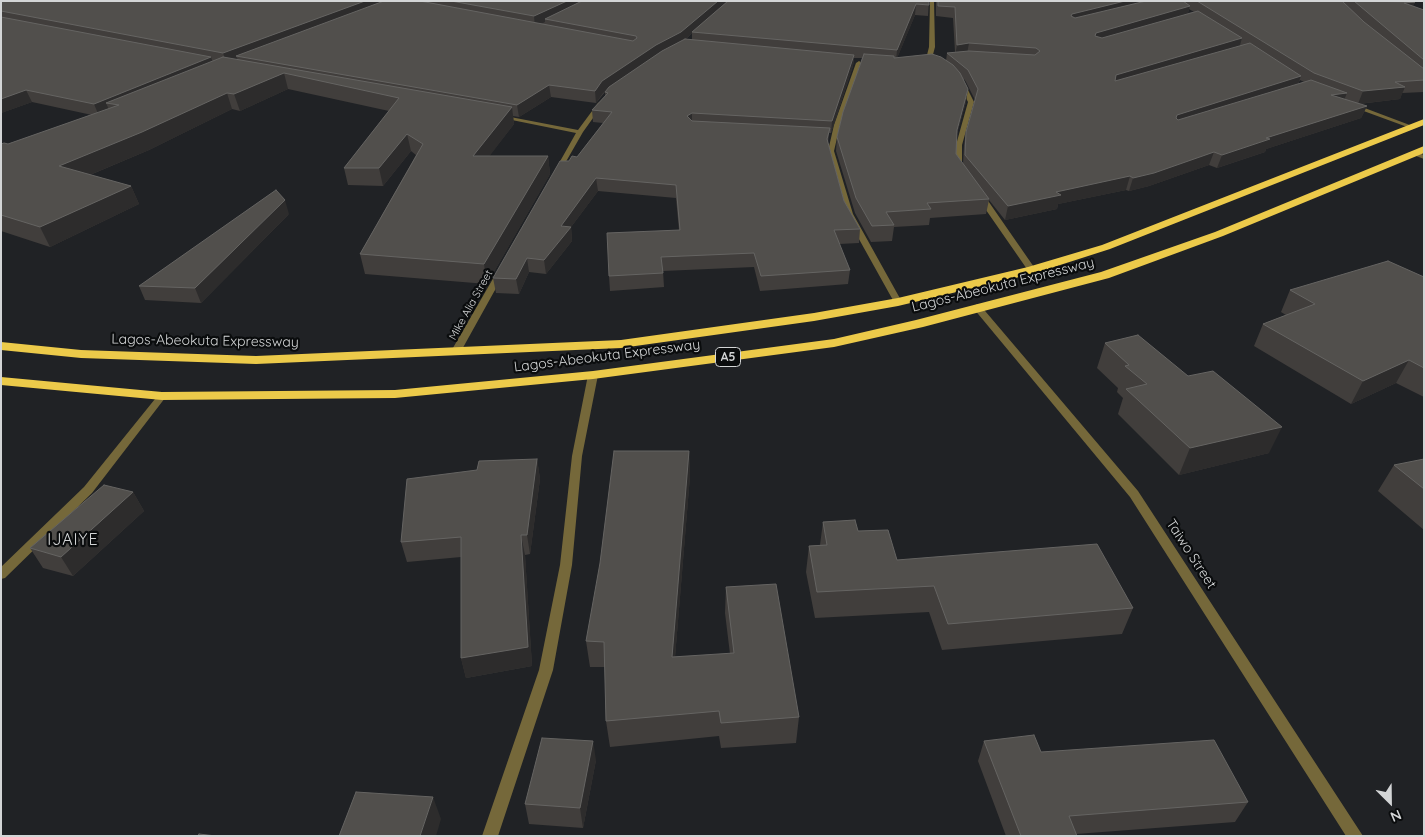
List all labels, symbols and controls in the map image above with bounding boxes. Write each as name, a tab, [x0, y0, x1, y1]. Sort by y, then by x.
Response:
street label: Lagos-Abeokuta Expressway	[910, 254, 1096, 316]
street label: Mike Alia Street	[446, 268, 496, 342]
street label: Lagos-Abeokuta Expressway	[111, 331, 299, 351]
street label: Lagos-Abeokuta Expressway	[513, 336, 701, 376]
road number: A5	[716, 348, 740, 367]
street label: Taiwo Street	[1162, 516, 1220, 592]
district label: IJAIYE	[47, 530, 99, 550]
north arrow	[1365, 777, 1415, 827]
text: N	[1388, 806, 1404, 826]

